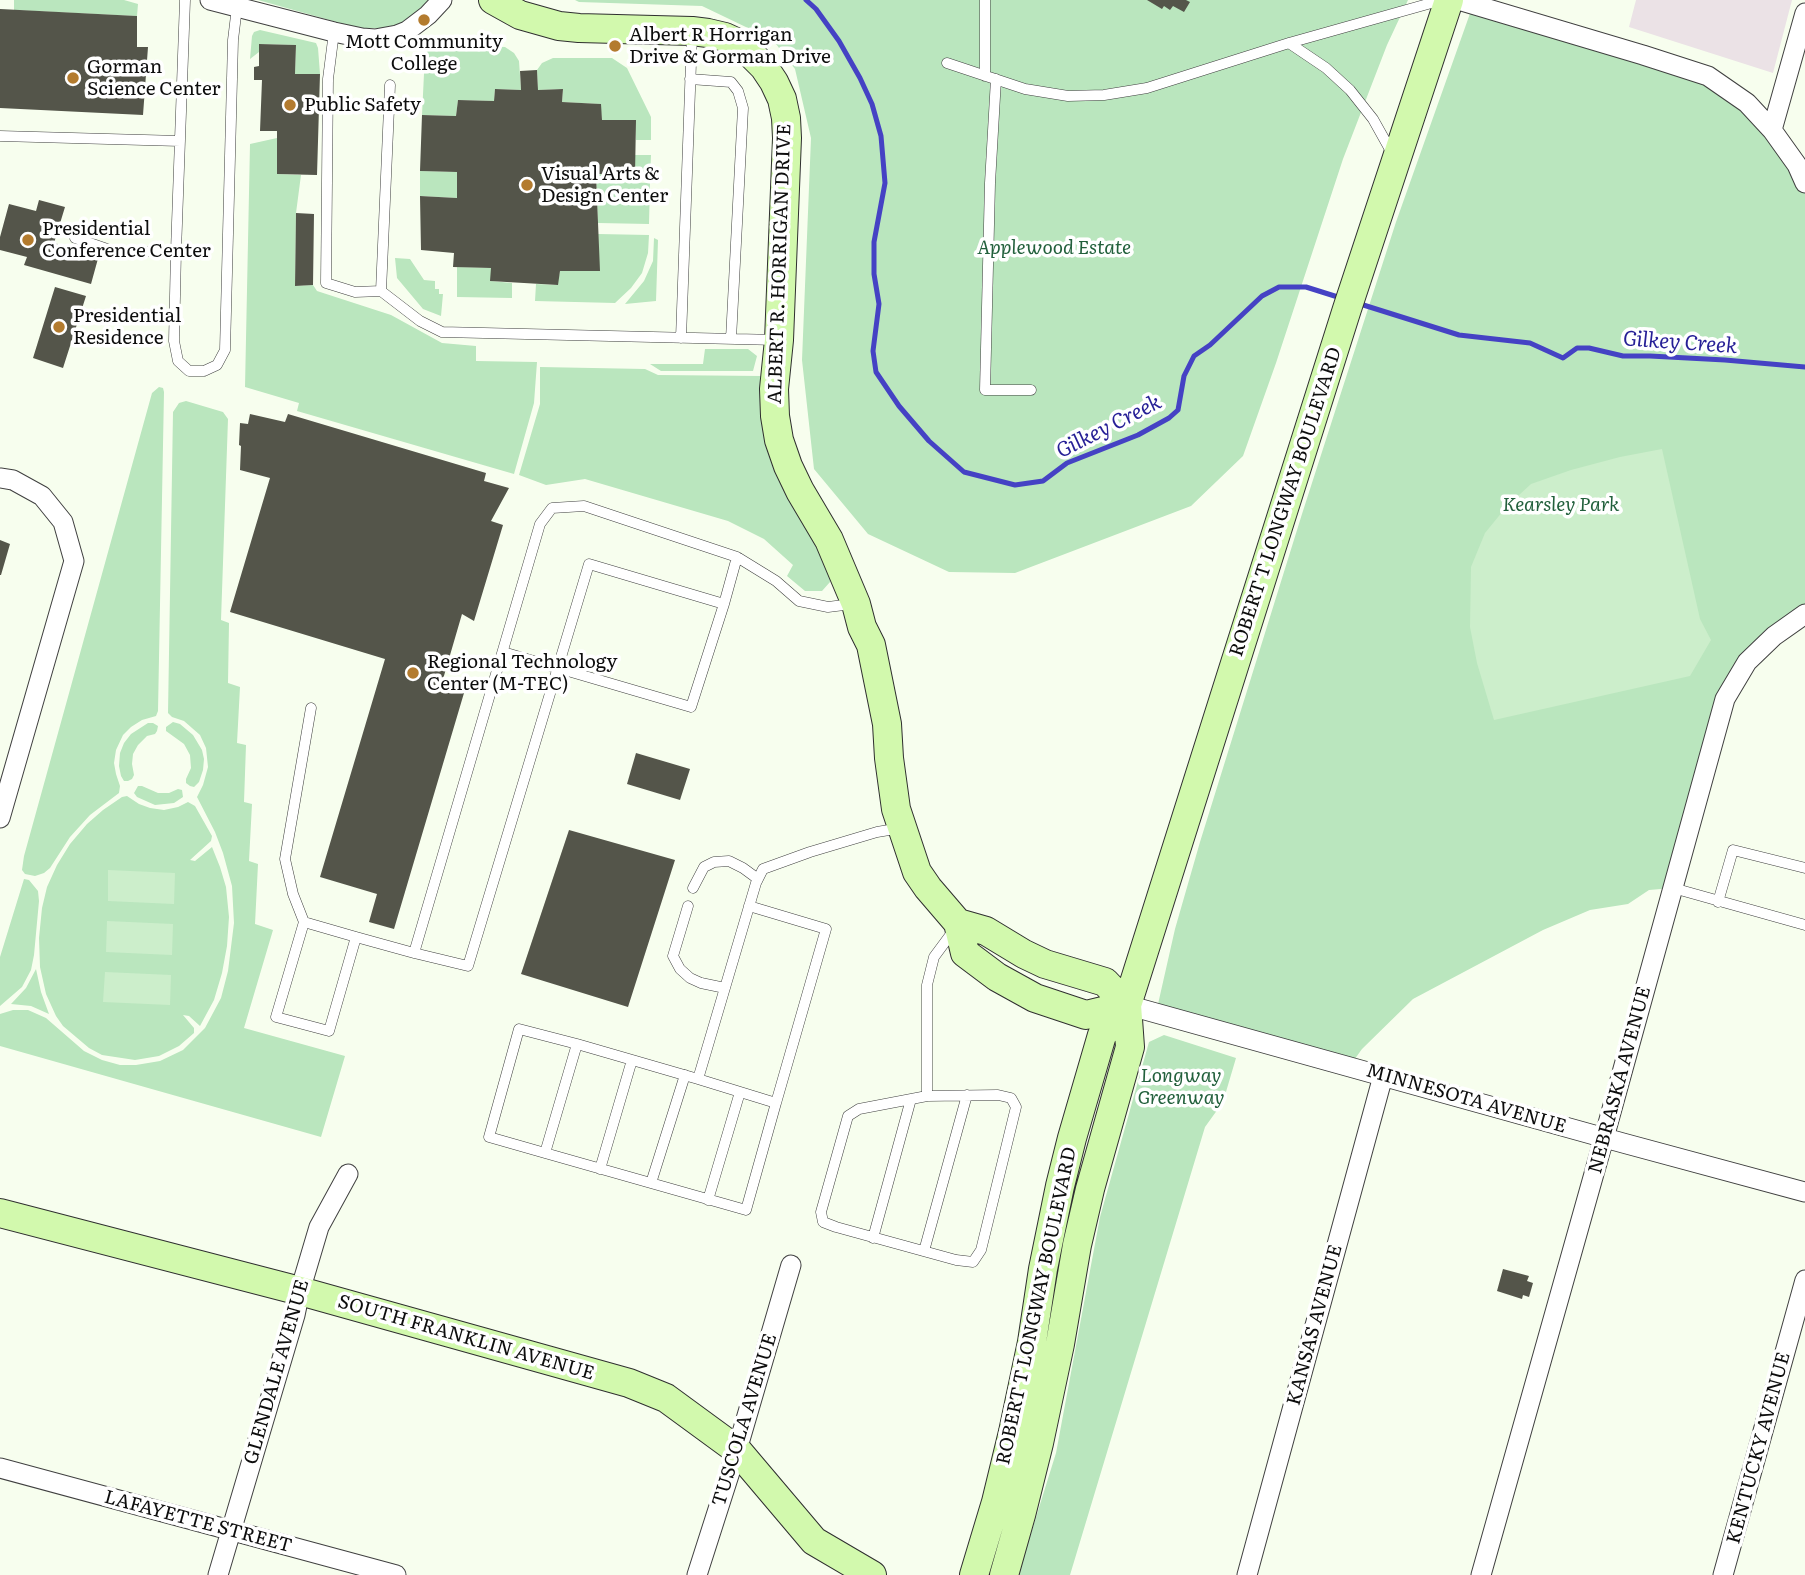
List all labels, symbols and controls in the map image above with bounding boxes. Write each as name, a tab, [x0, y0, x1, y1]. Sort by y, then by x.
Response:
marker: Mott Community College	[416, 12, 432, 28]
place label: Albert R Horrigan Drive & Gorman Drive	[629, 24, 831, 68]
place label: Mott Community College	[345, 31, 503, 75]
marker: Albert R Horrigan Drive & Gorman Drive	[607, 38, 623, 54]
place label: Gorman Science Center	[87, 56, 221, 100]
marker: Gorman Science Center	[65, 70, 81, 86]
place label: Public Safety	[304, 94, 421, 116]
marker: Public Safety	[282, 97, 298, 113]
street label: ALBERT R. HORRIGAN DRIVE	[764, 123, 796, 405]
place label: Visual Arts & Design Center	[541, 163, 668, 207]
marker: Visual Arts & Design Center	[519, 177, 535, 193]
place label: Presidential Conference Center	[42, 218, 211, 262]
marker: Presidential Conference Center	[20, 232, 36, 248]
park label: Applewood Estate	[977, 237, 1131, 259]
place label: Presidential Residence	[73, 305, 181, 349]
marker: Presidential Residence	[51, 319, 67, 335]
water label: Gilkey Creek	[1622, 326, 1738, 360]
street label: ROBERT T LONGWAY BOULEVARD	[1225, 344, 1347, 660]
water label: Gilkey Creek	[1052, 390, 1166, 464]
park label: Kearsley Park	[1503, 494, 1619, 516]
place label: Regional Technology Center (M-TEC)	[427, 651, 617, 695]
marker: Regional Technology Center (M-TEC)	[405, 665, 421, 681]
street label: NEBRASKA AVENUE	[1584, 984, 1656, 1176]
street label: MINNESOTA AVENUE	[1363, 1059, 1569, 1139]
park label: Longway Greenway	[1137, 1065, 1225, 1109]
street label: ROBERT T LONGWAY BOULEVARD	[992, 1145, 1082, 1467]
street label: KANSAS AVENUE	[1283, 1242, 1347, 1408]
street label: GLENDALE AVENUE	[240, 1277, 314, 1467]
street label: SOUTH FRANKLIN AVENUE	[335, 1290, 597, 1386]
street label: TUSCOLA AVENUE	[708, 1331, 782, 1509]
street label: KENTUCKY AVENUE	[1722, 1350, 1796, 1546]
street label: LAFAYETTE STREET	[102, 1486, 294, 1558]

